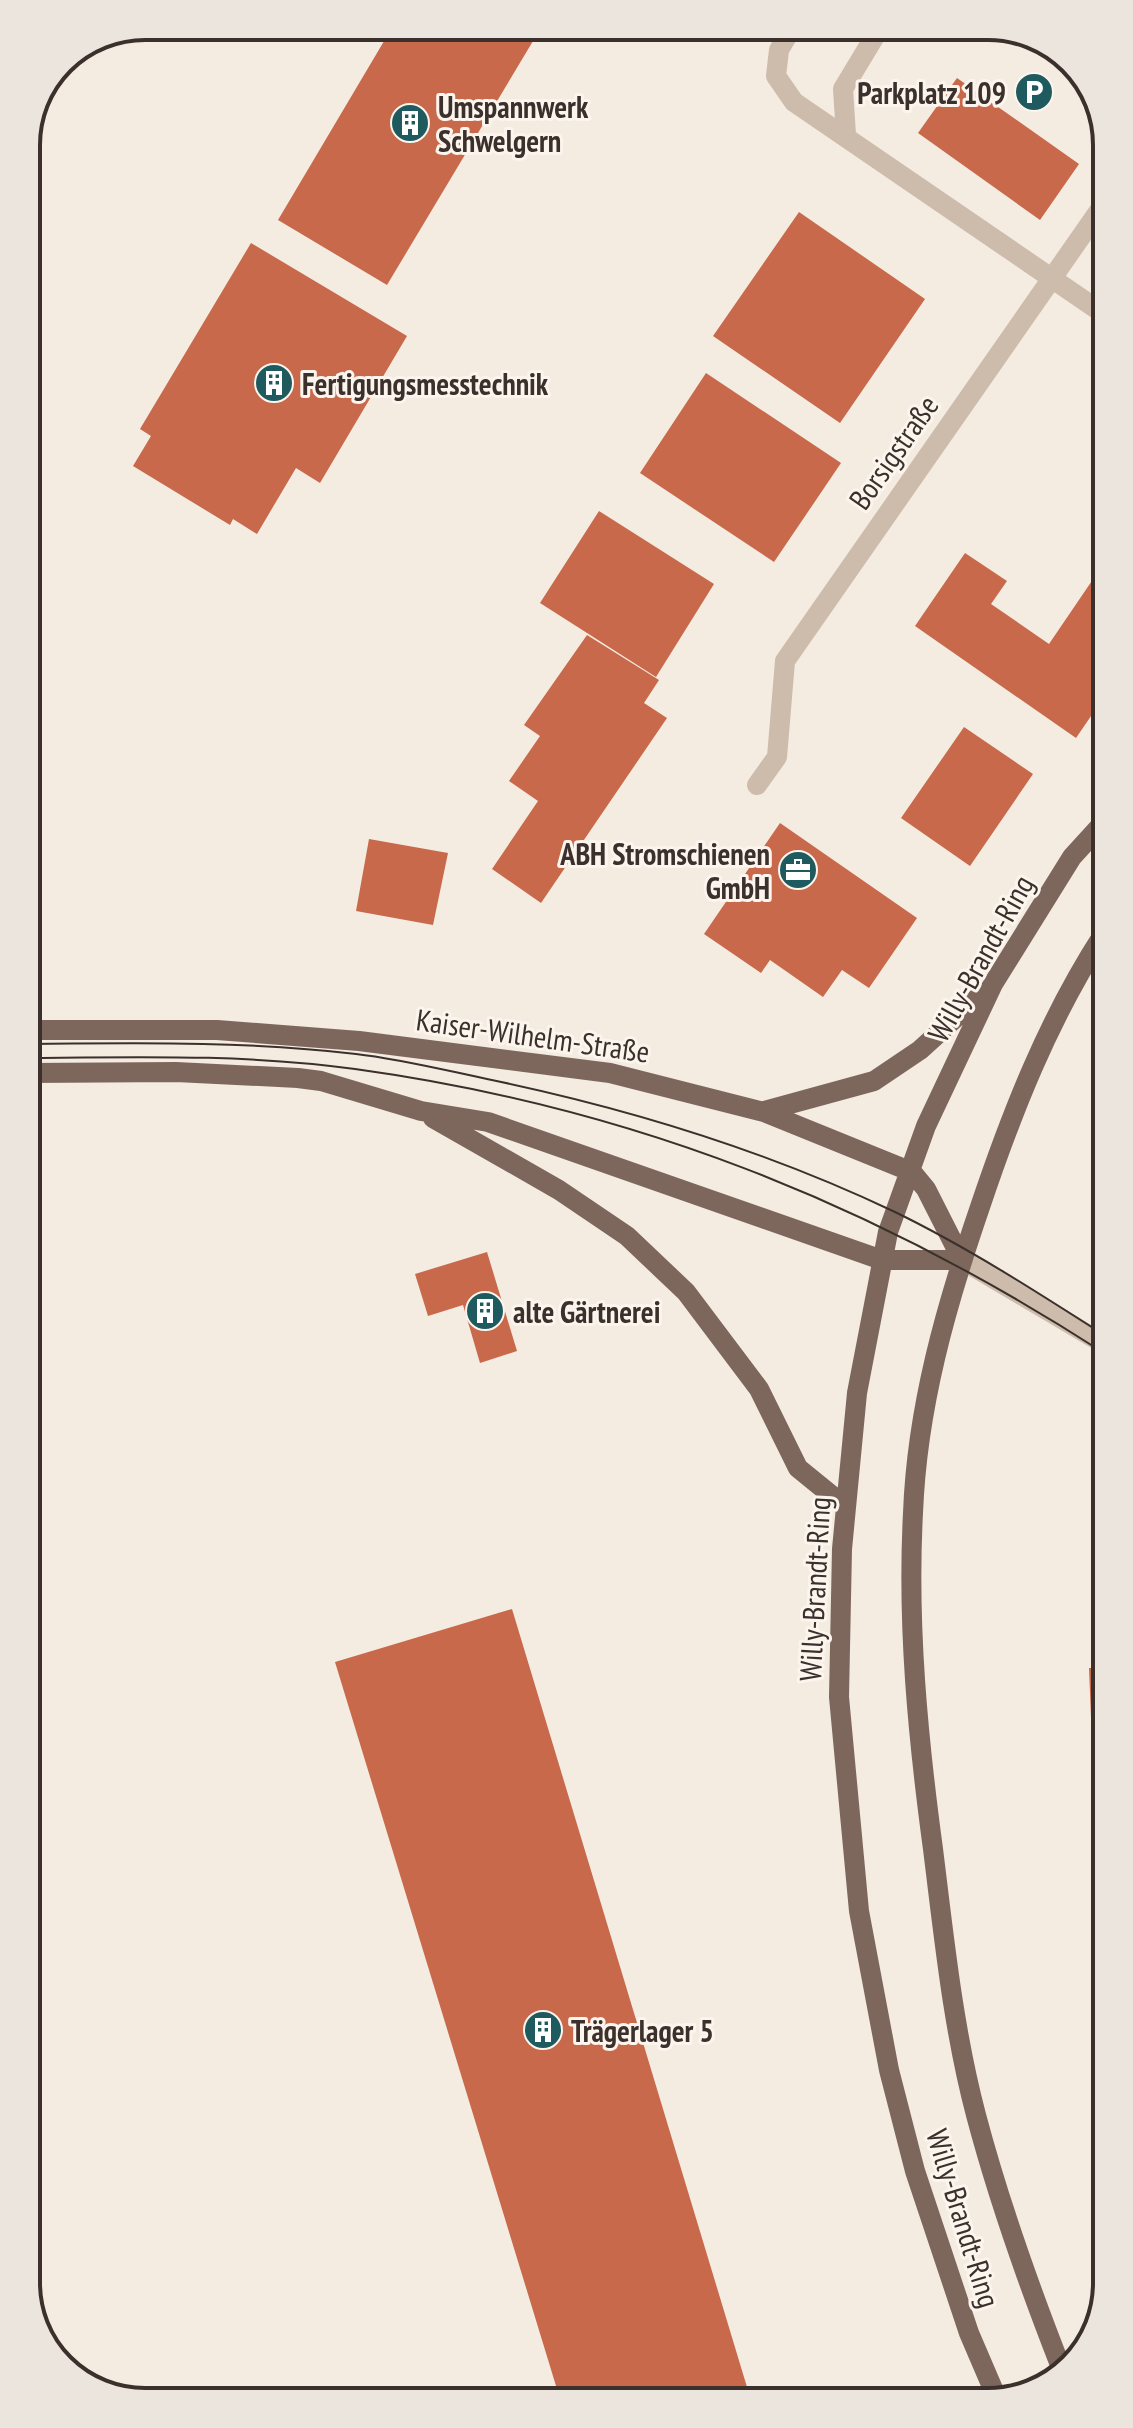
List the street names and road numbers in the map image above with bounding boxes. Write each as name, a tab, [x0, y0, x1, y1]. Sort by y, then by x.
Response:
street label: Borsigstraße	[840, 387, 946, 517]
street label: Willy-Brandt-Ring	[918, 868, 1042, 1048]
street label: Kaiser-Wilhelm-Straße	[414, 999, 652, 1071]
street label: Willy-Brandt-Ring	[790, 1496, 838, 1682]
street label: Willy-Brandt-Ring	[918, 2124, 1010, 2312]

